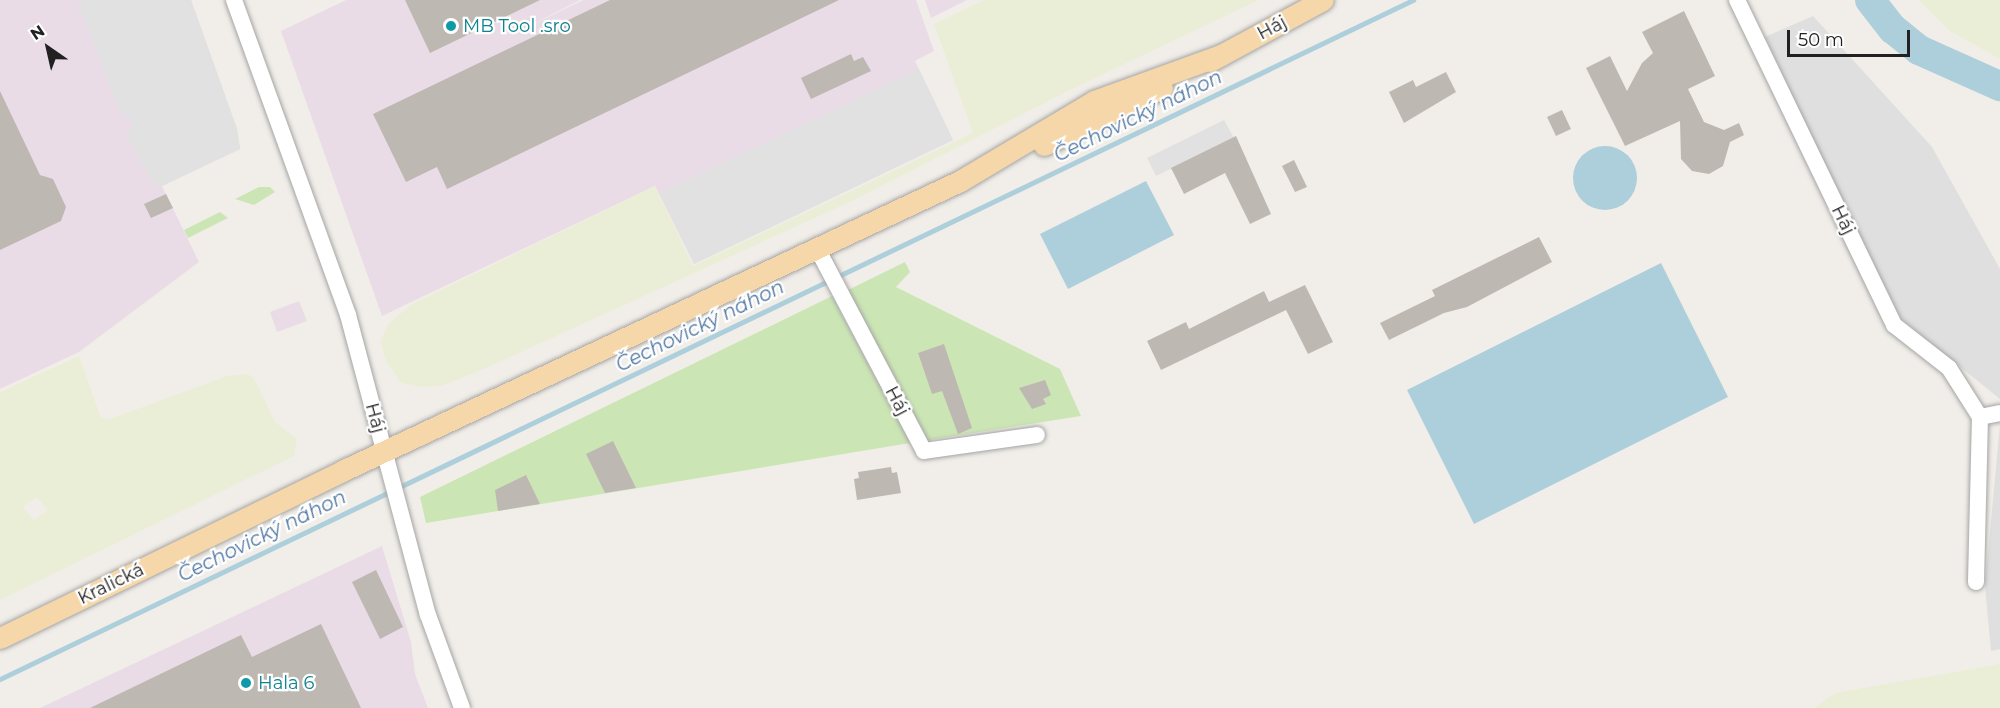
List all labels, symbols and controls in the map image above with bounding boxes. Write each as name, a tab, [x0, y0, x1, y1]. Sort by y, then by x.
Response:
street label: Háj	[1254, 11, 1290, 45]
place label: MB Tool .sro	[463, 15, 571, 37]
north arrow	[18, 18, 78, 78]
scale bar	[1790, 18, 1913, 56]
marker: MB Tool .sro	[444, 19, 458, 33]
text: N	[27, 21, 48, 44]
text: 50 m	[1798, 29, 1844, 51]
water label: Čechovický náhon	[1050, 65, 1226, 167]
street label: Háj	[1827, 202, 1859, 238]
water label: Čechovický náhon	[612, 275, 788, 377]
street label: Háj	[880, 383, 914, 419]
street label: Háj	[361, 401, 389, 435]
water label: Čechovický náhon	[174, 485, 350, 587]
street label: Kralická	[75, 559, 147, 609]
place label: Hala 6	[258, 672, 314, 694]
marker: Hala 6	[239, 676, 253, 690]

